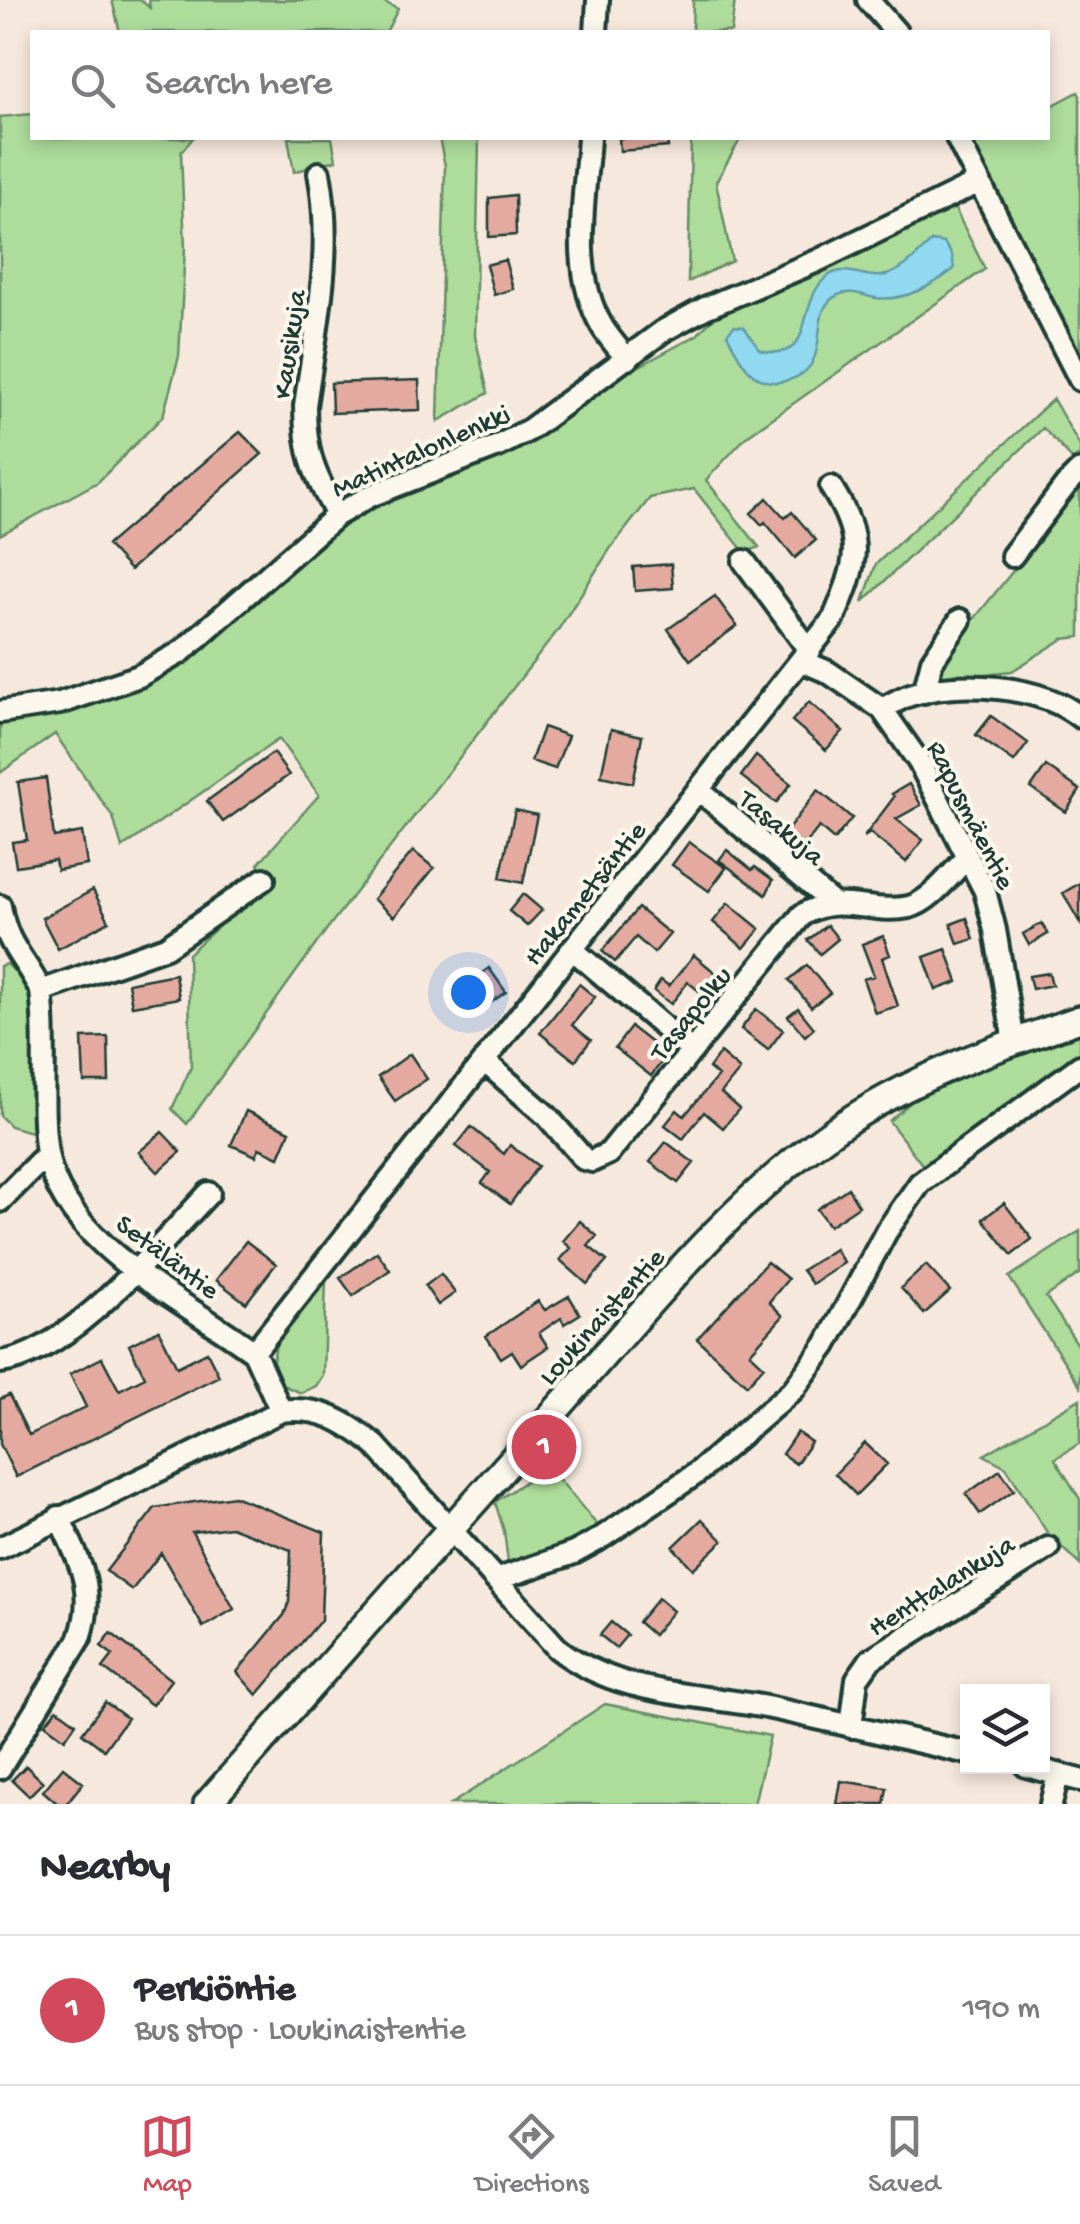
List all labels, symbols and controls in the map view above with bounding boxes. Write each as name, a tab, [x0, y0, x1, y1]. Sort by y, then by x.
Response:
search box	[30, 30, 1050, 140]
icon: search	[65, 58, 120, 113]
text: Search here	[145, 63, 332, 107]
street label: Kausikuja	[267, 287, 316, 401]
street label: Matintalonlenkki	[328, 399, 516, 507]
street label: Rapusmäentie	[917, 736, 1021, 896]
street label: Tasakuja	[729, 783, 831, 876]
street label: Hakametsäntie	[518, 815, 655, 974]
street label: Tasapolku	[643, 961, 741, 1070]
your location	[443, 967, 494, 1018]
street label: Setäläntie	[108, 1209, 225, 1309]
street label: Loukinaistentie	[533, 1242, 674, 1393]
pin: 1	[512, 1410, 576, 1484]
street label: Henttalankuja	[863, 1529, 1023, 1646]
map controls	[960, 1684, 1050, 1774]
button: layers	[960, 1684, 1050, 1774]
text: Nearby	[40, 1845, 170, 1894]
text: Perkiöntie	[135, 1969, 295, 2013]
text: 1	[66, 1991, 79, 2029]
text: 190 m	[963, 1991, 1040, 2029]
text: Bus stop · Loukinaistentie	[135, 2013, 466, 2051]
tab: Map	[140, 2109, 195, 2202]
tab: Directions	[475, 2109, 589, 2202]
tab: Saved	[868, 2109, 940, 2202]

